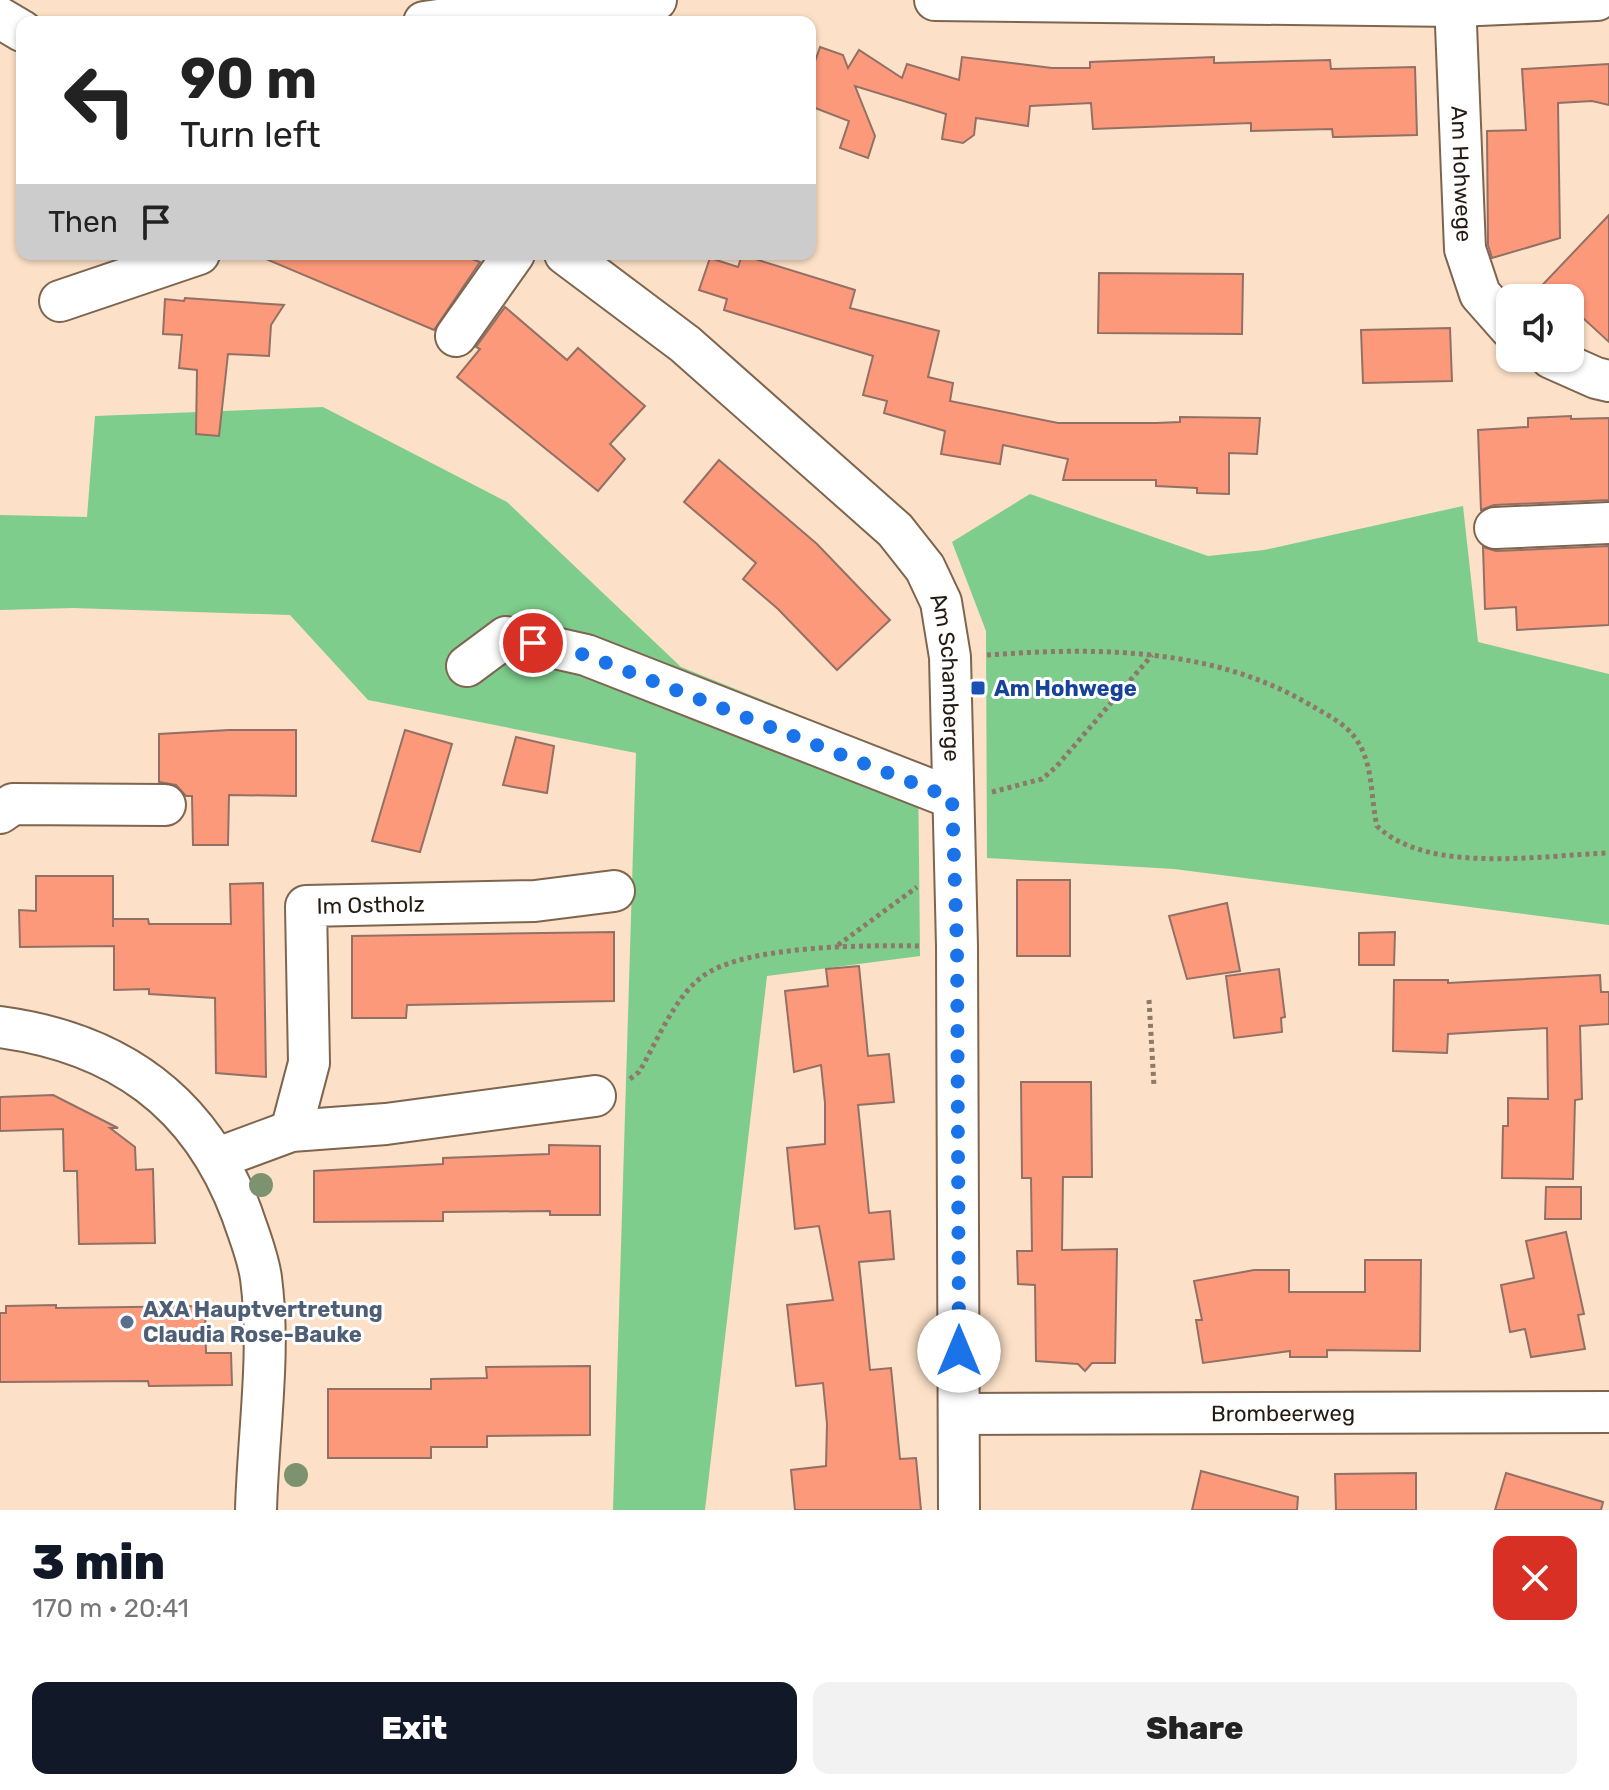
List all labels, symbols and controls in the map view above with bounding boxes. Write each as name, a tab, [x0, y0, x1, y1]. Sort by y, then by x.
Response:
text: 90 m	[180, 46, 317, 112]
icon: left	[48, 48, 152, 152]
street label: Am Hohwege	[1446, 105, 1478, 243]
text: Turn left	[180, 113, 321, 156]
icon: arrive	[134, 200, 178, 244]
text: Then	[48, 204, 118, 240]
map controls	[1496, 284, 1584, 372]
button: sound	[1496, 284, 1584, 372]
street label: Am Schamberge	[925, 588, 966, 762]
pin	[499, 609, 567, 677]
icon: arrive	[511, 621, 555, 665]
place label: Am Hohwege	[994, 675, 1137, 702]
marker: Am Hohwege	[969, 679, 987, 697]
street label: Im Ostholz	[316, 890, 425, 919]
place label: AXA Hauptvertretung Claudia Rose-Bauke	[143, 1296, 383, 1348]
position arrow	[917, 1309, 1001, 1393]
marker: AXA Hauptvertretung Claudia Rose-Bauke	[118, 1313, 136, 1331]
street label: Brombeerweg	[1211, 1399, 1355, 1427]
text: 3 min	[32, 1534, 165, 1591]
button: close	[1493, 1536, 1577, 1620]
text: 170 m · 20:41	[32, 1593, 189, 1624]
button: Exit	[32, 1682, 797, 1774]
button: Share	[813, 1682, 1577, 1774]

